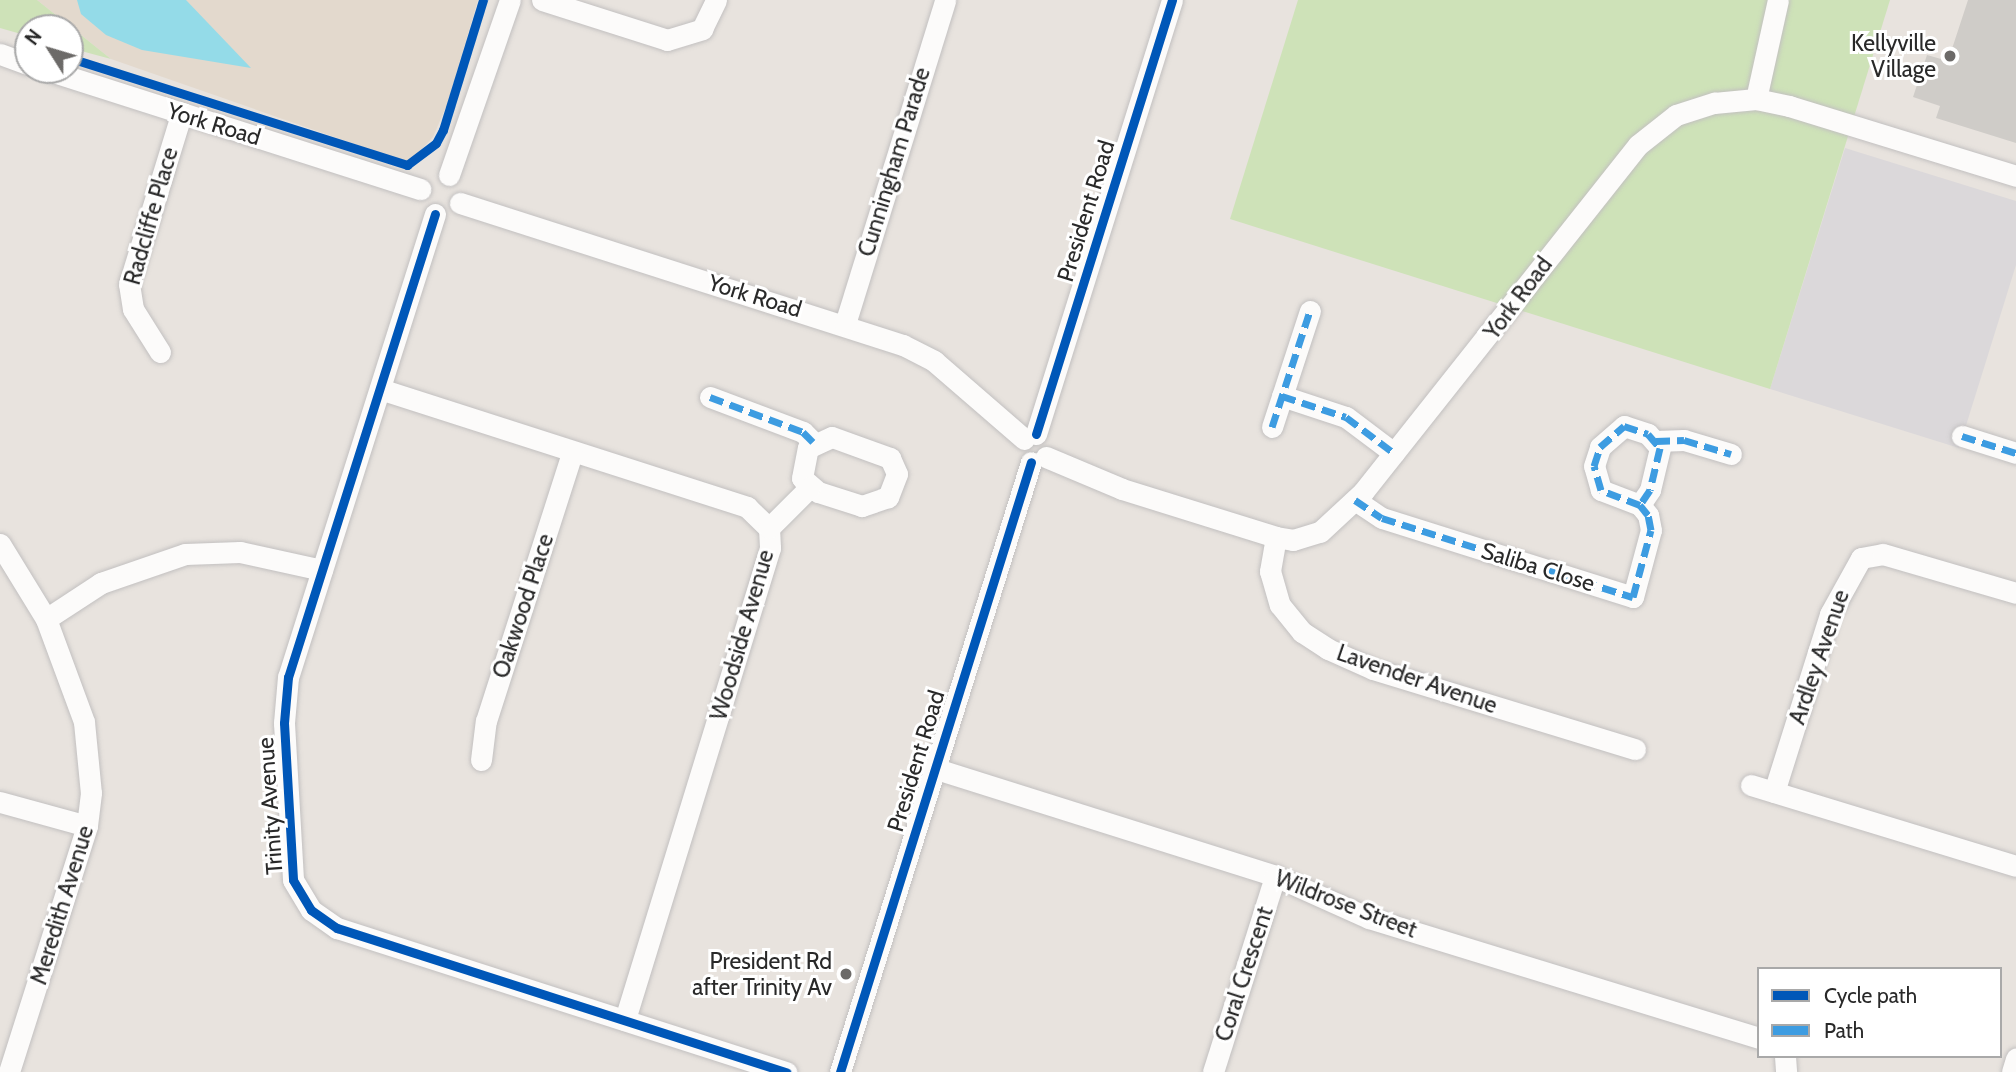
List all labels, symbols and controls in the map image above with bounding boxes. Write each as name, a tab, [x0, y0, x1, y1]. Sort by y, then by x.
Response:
north arrow	[14, 14, 84, 84]
text: N	[20, 25, 47, 50]
place label: Kellyville Village	[1851, 29, 1936, 83]
marker: Kellyville Village	[1942, 48, 1958, 64]
street label: Cunningham Parade	[852, 64, 936, 260]
street label: York Road	[164, 97, 264, 151]
street label: President Road	[1051, 137, 1121, 285]
street label: Radcliffe Place	[118, 144, 184, 288]
street label: York Road	[1478, 251, 1558, 345]
street label: York Road	[705, 269, 805, 323]
street label: Oakwood Place	[487, 530, 559, 682]
street label: Saliba Close	[1478, 537, 1598, 597]
street label: Woodside Avenue	[704, 547, 780, 723]
street label: Ardley Avenue	[1783, 586, 1855, 728]
street label: Lavender Avenue	[1333, 639, 1501, 719]
street label: President Road	[881, 687, 951, 835]
street label: Trinity Avenue	[251, 736, 289, 876]
street label: Meredith Avenue	[25, 822, 99, 988]
street label: Wildrose Street	[1271, 864, 1421, 944]
street label: Coral Crescent	[1209, 903, 1279, 1045]
place label: President Rd after Trinity Av	[692, 947, 832, 1001]
marker: President Rd after Trinity Av	[838, 966, 854, 982]
legend	[1757, 967, 2002, 1058]
text: Cycle path	[1824, 983, 1917, 1008]
text: Path	[1824, 1018, 1864, 1043]

